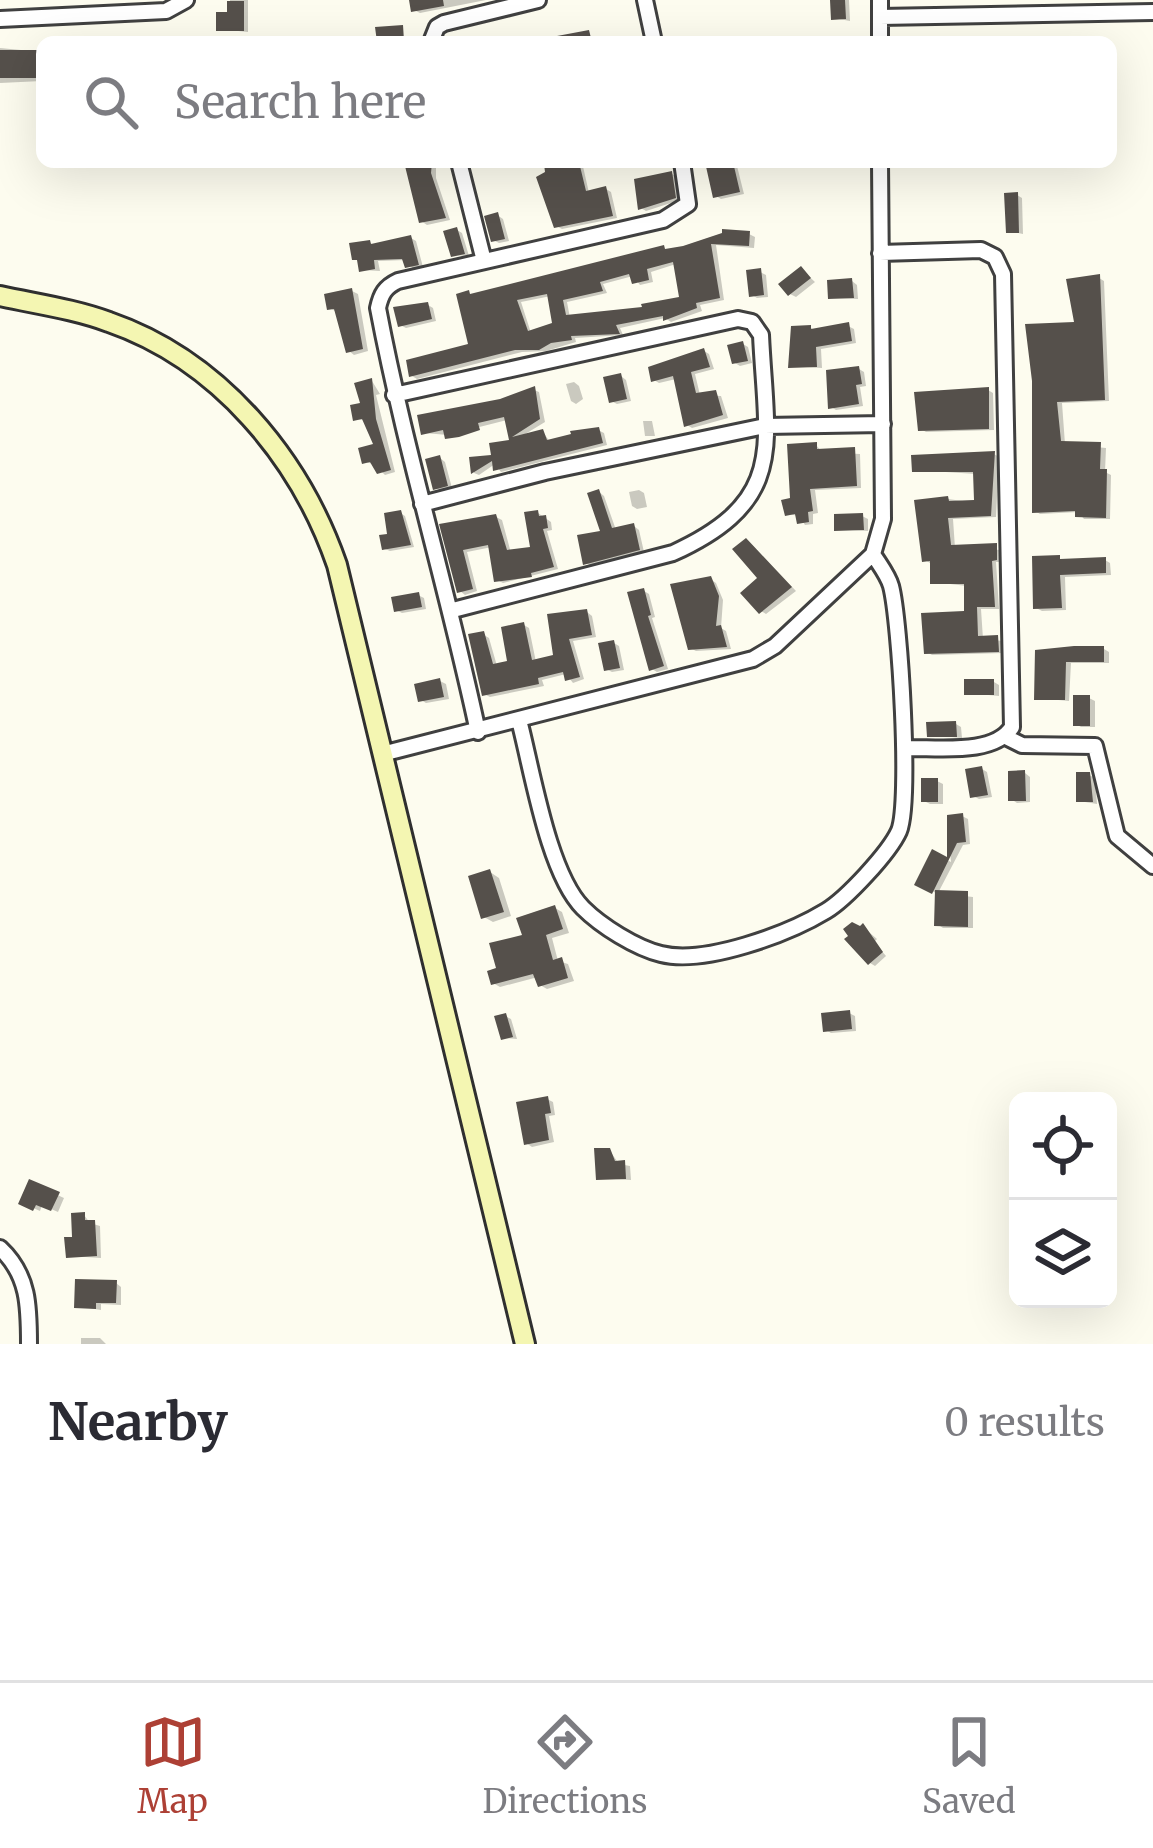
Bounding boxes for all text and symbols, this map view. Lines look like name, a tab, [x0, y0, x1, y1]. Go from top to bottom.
search box	[36, 36, 1117, 168]
icon: search	[78, 69, 144, 135]
text: Search here	[174, 74, 426, 130]
map controls	[1009, 1092, 1117, 1308]
button: locate	[1009, 1092, 1117, 1200]
button: layers	[1009, 1200, 1117, 1308]
text: Nearby	[48, 1390, 228, 1454]
text: 0 results	[944, 1398, 1105, 1447]
tab: Map	[137, 1709, 208, 1822]
tab: Directions	[482, 1709, 647, 1822]
tab: Saved	[922, 1709, 1016, 1822]

